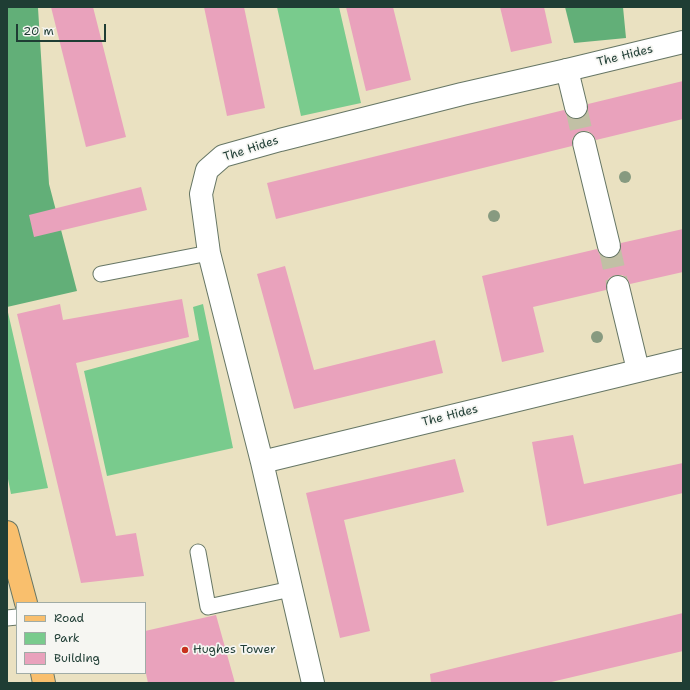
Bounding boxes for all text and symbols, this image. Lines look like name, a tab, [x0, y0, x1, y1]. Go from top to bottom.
scale bar	[18, 16, 108, 42]
text: 20 m	[23, 23, 54, 39]
street label: The Hides	[596, 42, 654, 70]
street label: The Hides	[222, 133, 280, 165]
street label: The Hides	[421, 402, 479, 430]
legend	[16, 602, 146, 674]
text: Road	[54, 610, 84, 626]
text: Park	[54, 630, 80, 646]
place label: Hughes Tower	[193, 643, 276, 657]
marker: Hughes Tower	[180, 645, 190, 655]
text: Building	[54, 650, 100, 666]

